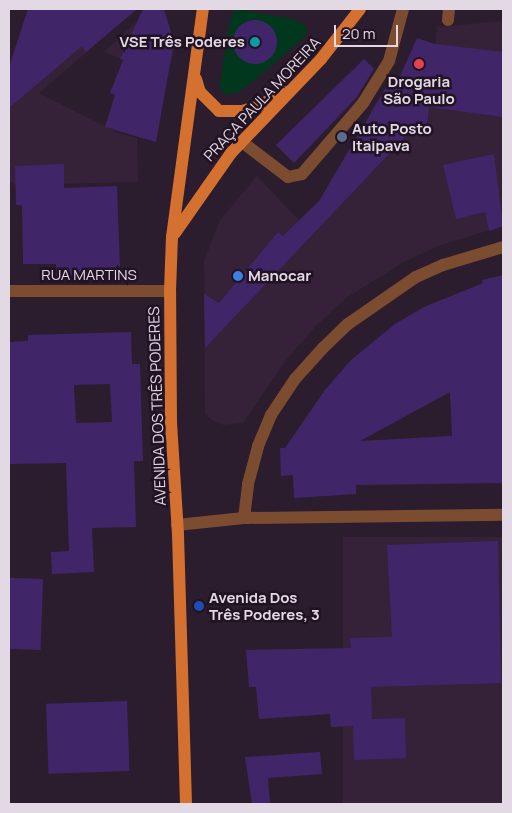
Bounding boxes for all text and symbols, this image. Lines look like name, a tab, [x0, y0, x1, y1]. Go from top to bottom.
scale bar	[337, 15, 401, 47]
text: 20 m	[342, 23, 375, 44]
place label: VSE Três Poderes	[120, 33, 245, 51]
street label: PRAÇA PAULA MOREIRA	[200, 33, 324, 165]
marker: VSE Três Poderes	[249, 36, 261, 48]
marker: Drogaria São Paulo	[413, 58, 425, 70]
place label: Drogaria São Paulo	[383, 72, 455, 107]
place label: Auto Posto Itaipava	[352, 119, 432, 154]
marker: Auto Posto Itaipava	[336, 131, 348, 143]
street label: RUA MARTINS	[41, 266, 137, 284]
place label: Manocar	[248, 267, 311, 285]
marker: Manocar	[232, 270, 244, 282]
street label: AVENIDA DOS TRÊS PODERES	[145, 306, 169, 506]
place label: Avenida Dos Três Poderes, 3	[209, 588, 320, 623]
marker: Avenida Dos Três Poderes, 3	[193, 600, 205, 612]

